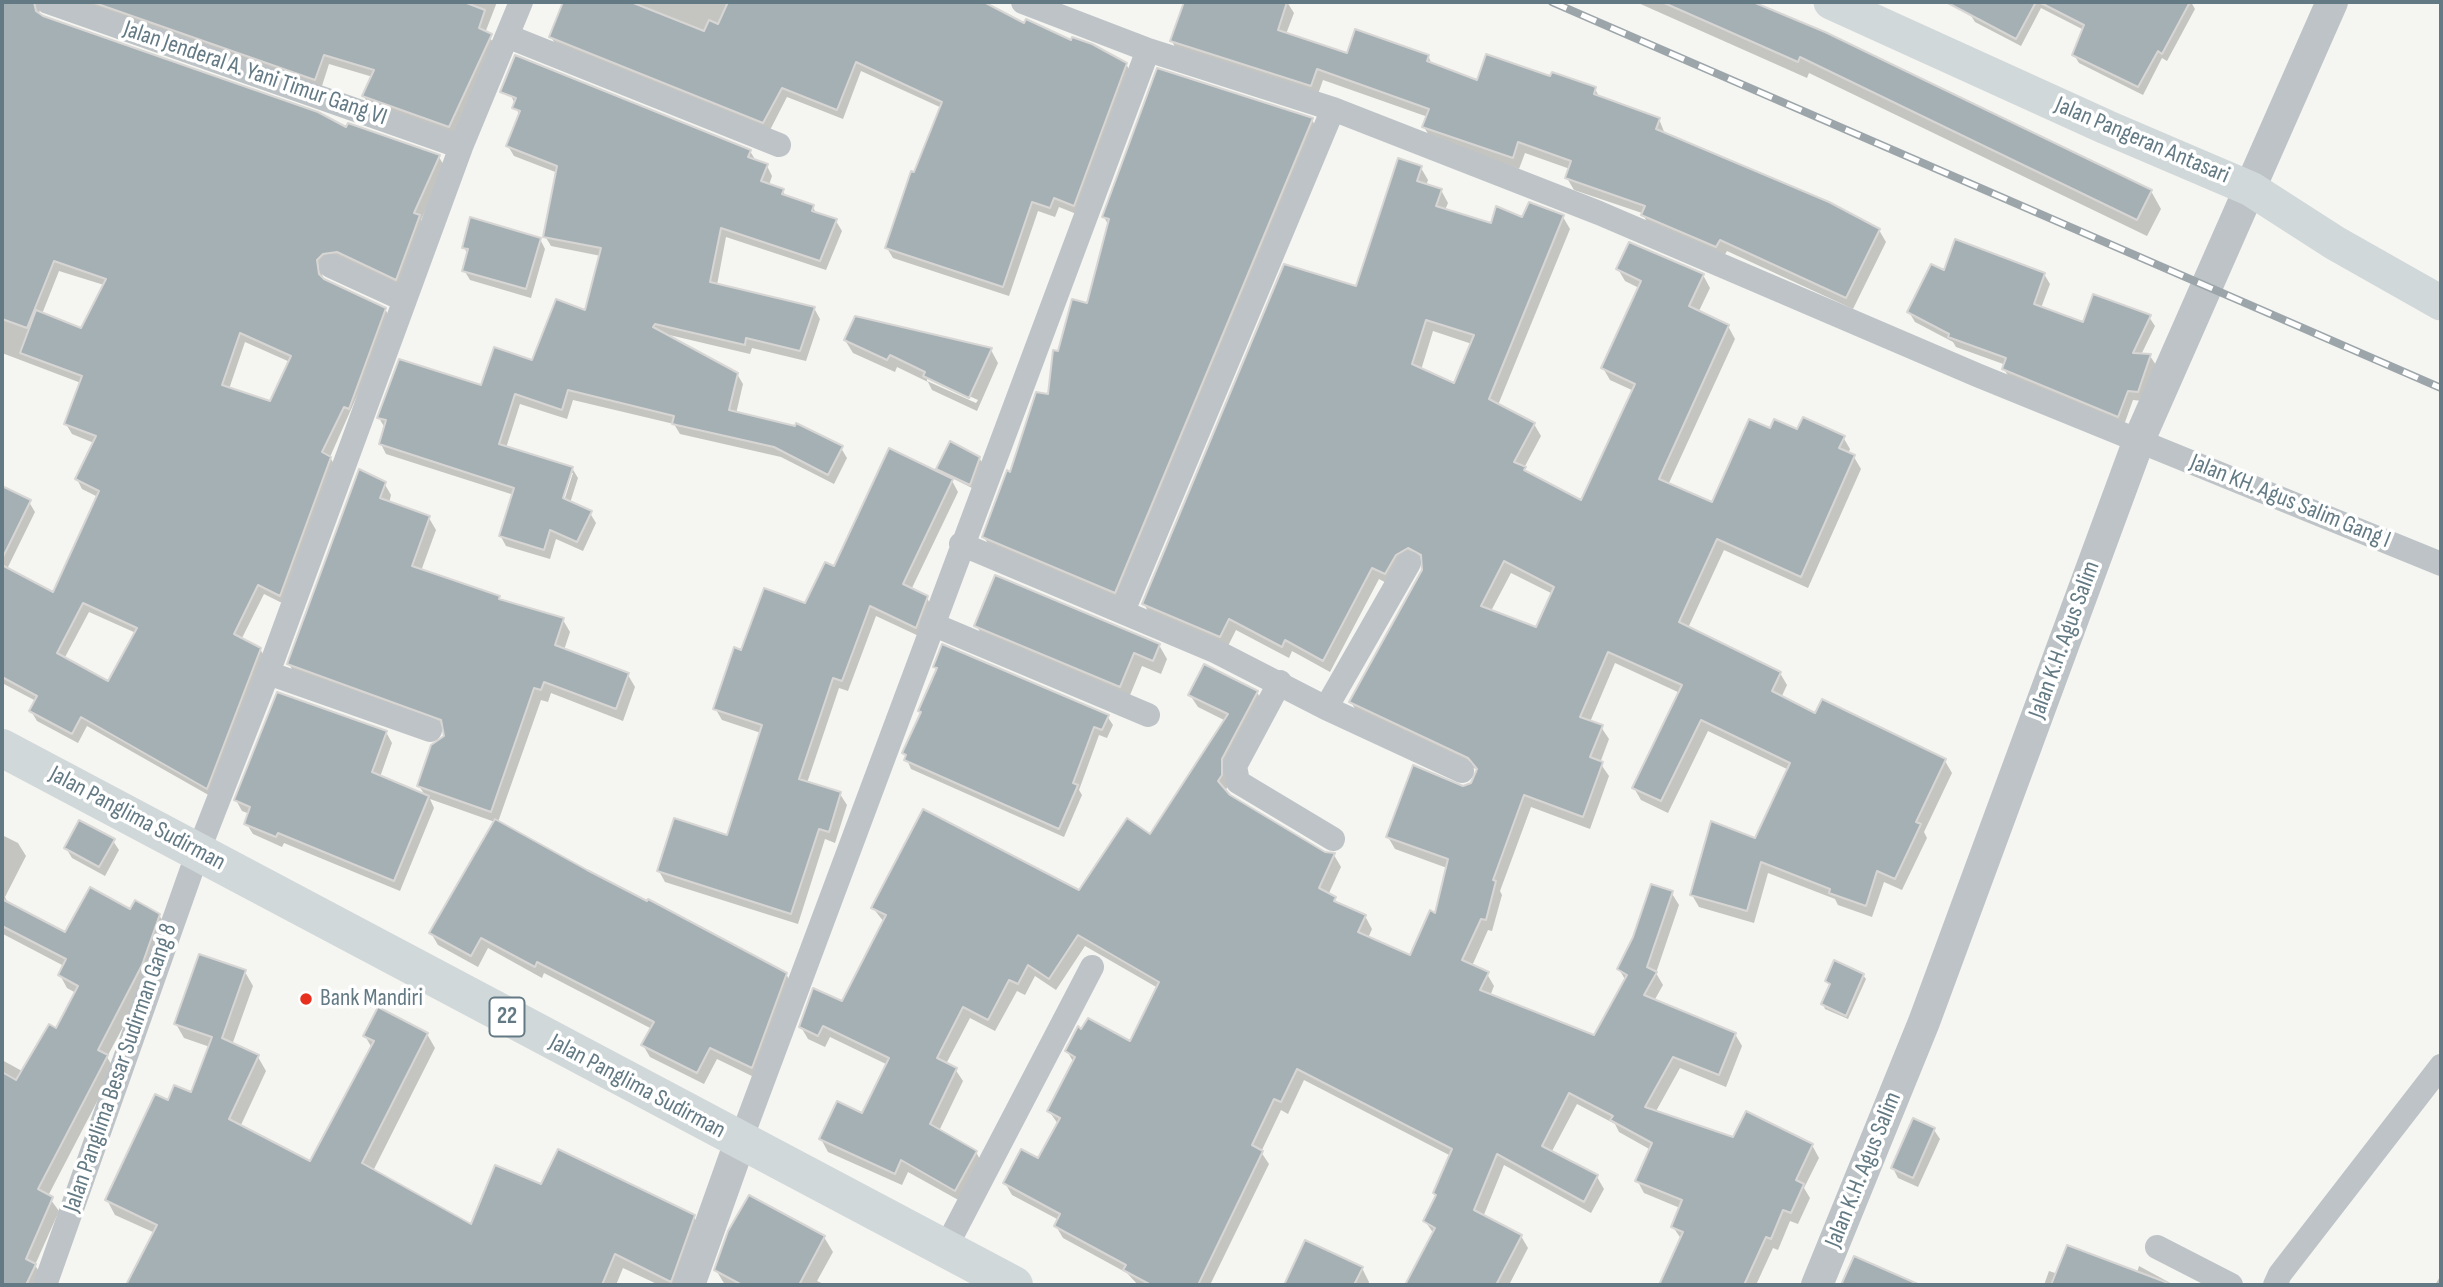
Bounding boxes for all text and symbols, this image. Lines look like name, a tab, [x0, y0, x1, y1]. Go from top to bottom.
street label: Jalan Jenderal A. Yani Timur Gang VI	[119, 15, 391, 133]
street label: Jalan Pangeran Antasari	[2050, 91, 2234, 191]
street label: Jalan KH. Agus Salim Gang I	[2186, 449, 2394, 555]
street label: Jalan K.H. Agus Salim	[2023, 557, 2107, 723]
street label: Jalan Panglima Sudirman	[44, 760, 230, 878]
street label: Jalan Panglima Besar Sudirman Gang 8	[58, 920, 184, 1216]
place label: Bank Mandiri	[320, 985, 423, 1013]
marker: Bank Mandiri	[298, 991, 314, 1007]
road number: 22	[490, 998, 524, 1036]
street label: Jalan Panglima Sudirman	[544, 1028, 730, 1146]
street label: Jalan K.H. Agus Salim	[1820, 1088, 1908, 1252]

